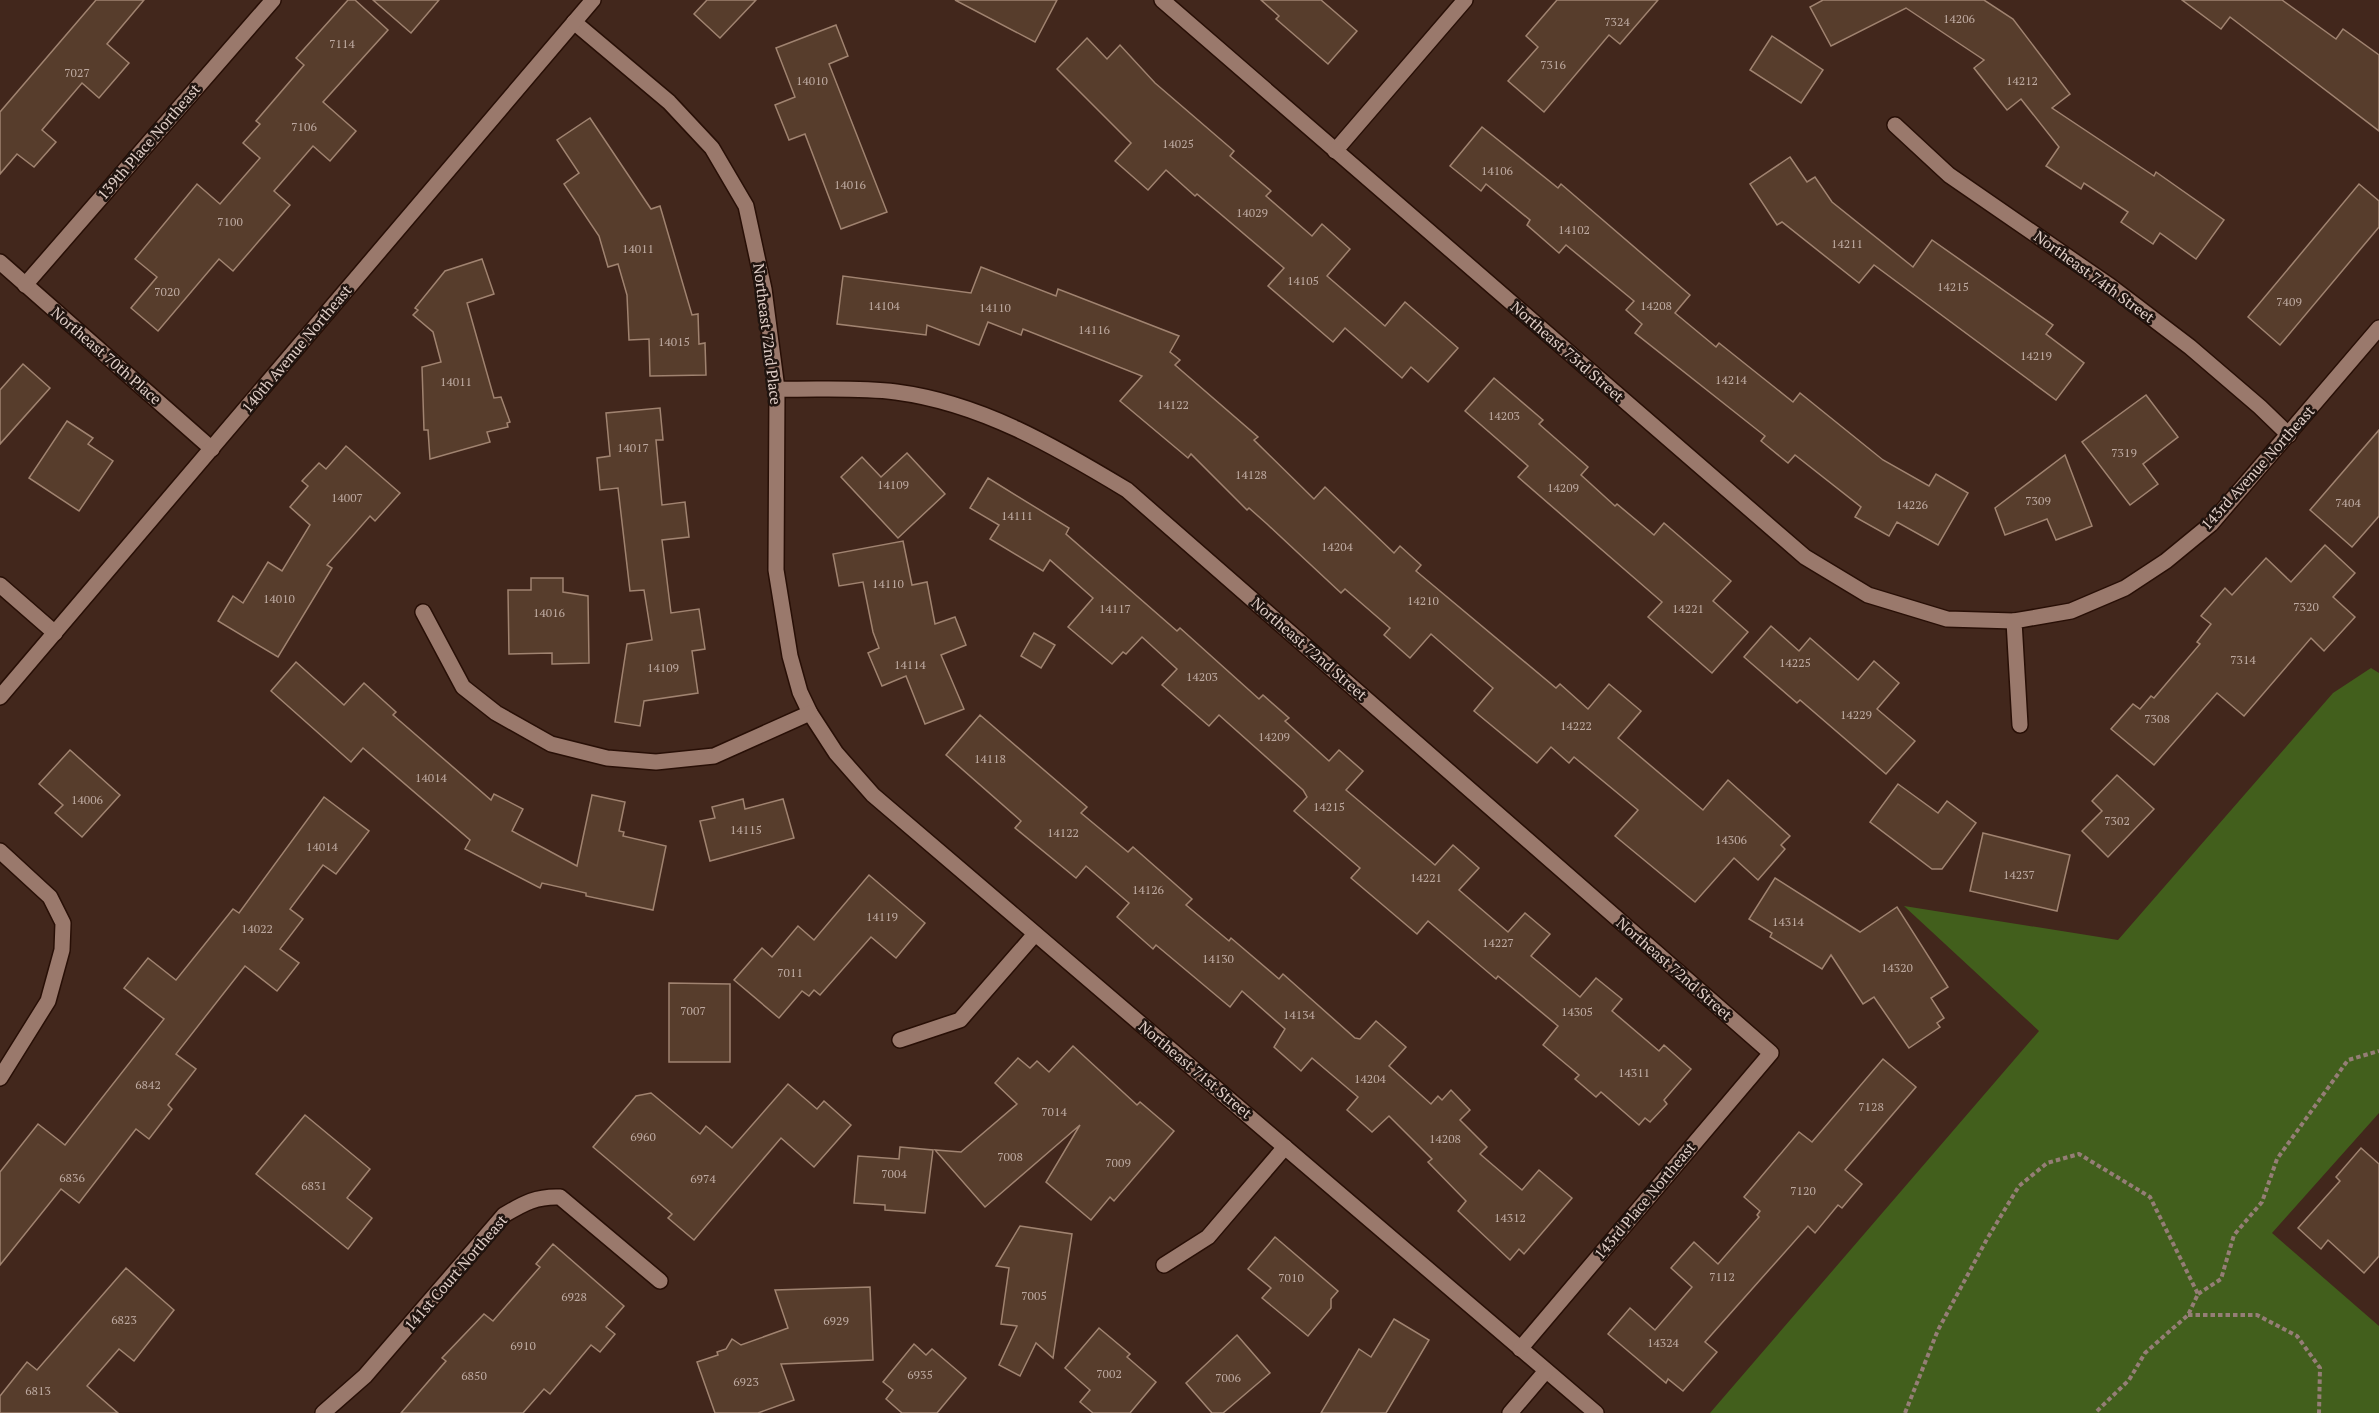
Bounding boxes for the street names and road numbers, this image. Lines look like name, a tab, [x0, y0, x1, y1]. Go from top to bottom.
street label: 139th Place Northeast	[92, 79, 204, 204]
street label: Northeast 74th Street	[2030, 226, 2159, 327]
street label: Northeast 72nd Place	[749, 262, 787, 406]
street label: 140th Avenue Northeast	[237, 280, 356, 416]
street label: Northeast 73rd Street	[1507, 296, 1629, 406]
street label: Northeast 70th Place	[47, 302, 166, 409]
street label: 143rd Avenue Northeast	[2196, 401, 2319, 534]
street label: Northeast 72nd Street	[1248, 592, 1372, 704]
street label: Northeast 72nd Street	[1613, 912, 1737, 1024]
street label: Northeast 71st Street	[1135, 1016, 1257, 1123]
street label: 143rd Place Northeast	[1589, 1137, 1699, 1263]
street label: 141st Court Northeast	[399, 1210, 511, 1335]

